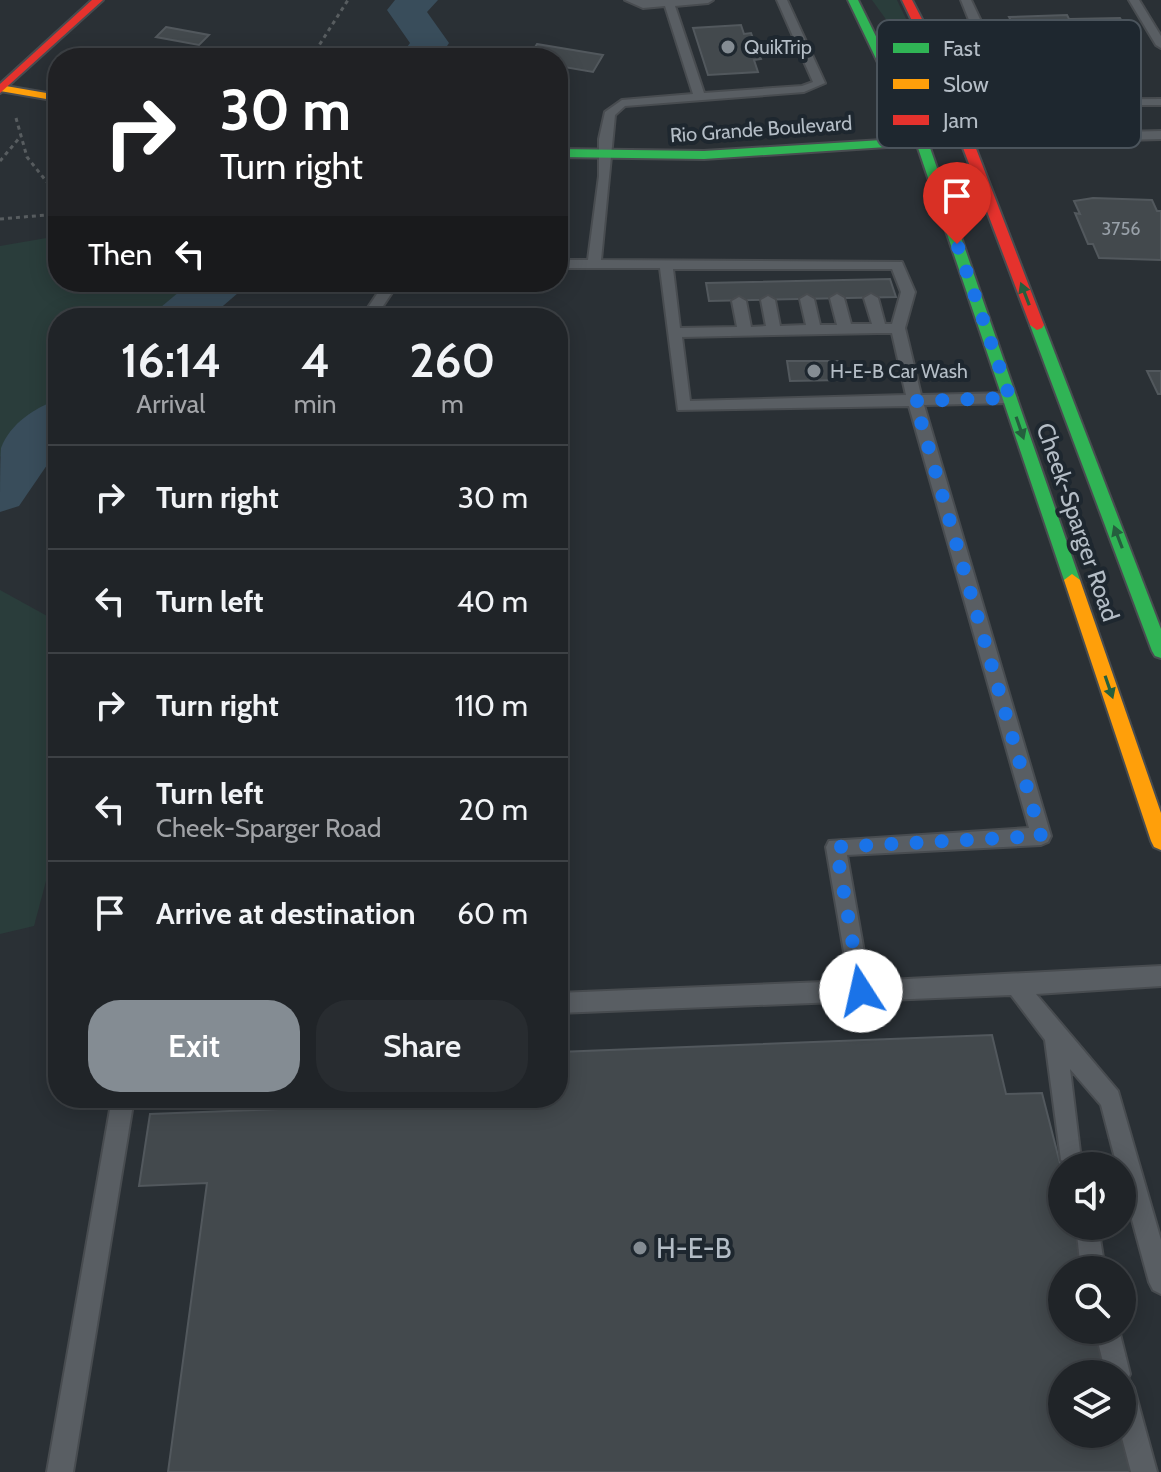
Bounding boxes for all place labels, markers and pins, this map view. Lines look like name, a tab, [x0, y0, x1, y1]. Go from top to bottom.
place label: QuikTrip	[744, 35, 812, 59]
marker: QuikTrip	[719, 38, 737, 56]
pin	[923, 162, 991, 244]
place label: H-E-B Car Wash	[830, 359, 968, 383]
marker: H-E-B Car Wash	[805, 362, 823, 380]
place label: H-E-B	[656, 1231, 731, 1265]
marker: H-E-B	[631, 1239, 649, 1257]

